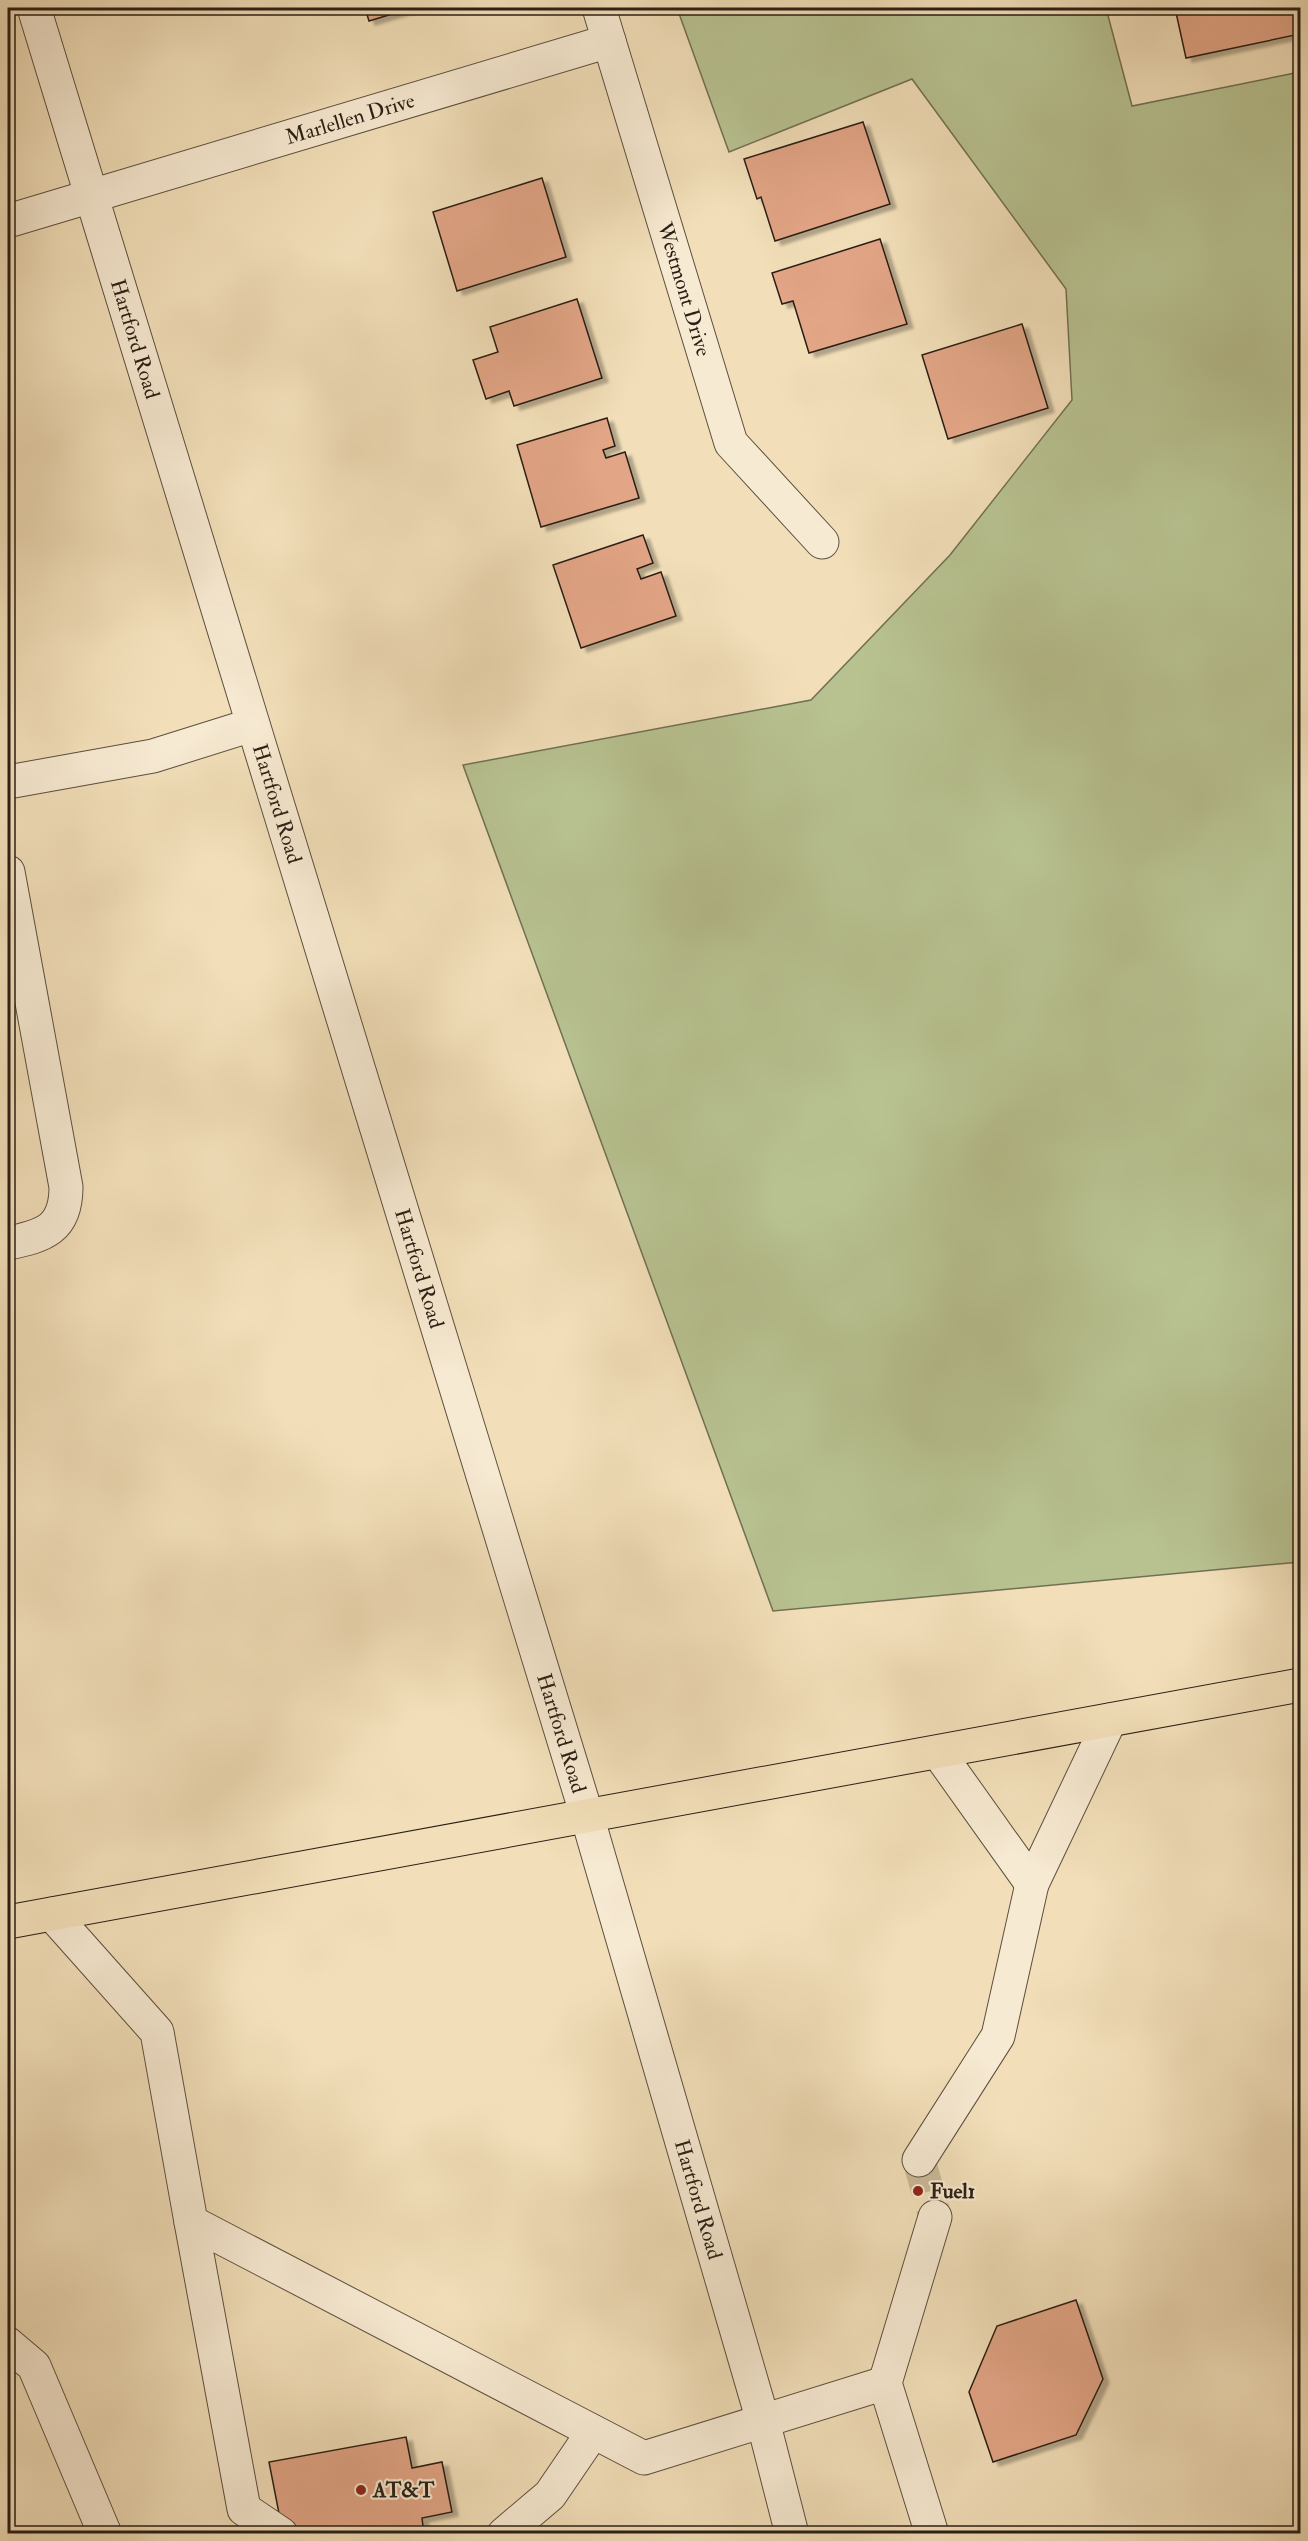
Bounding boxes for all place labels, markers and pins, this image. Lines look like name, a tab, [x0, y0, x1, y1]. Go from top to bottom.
place label: Fuel1	[930, 2178, 975, 2205]
marker: Fuel1	[911, 2184, 925, 2198]
place label: AT&T	[372, 2477, 435, 2504]
marker: AT&T	[354, 2483, 368, 2497]

